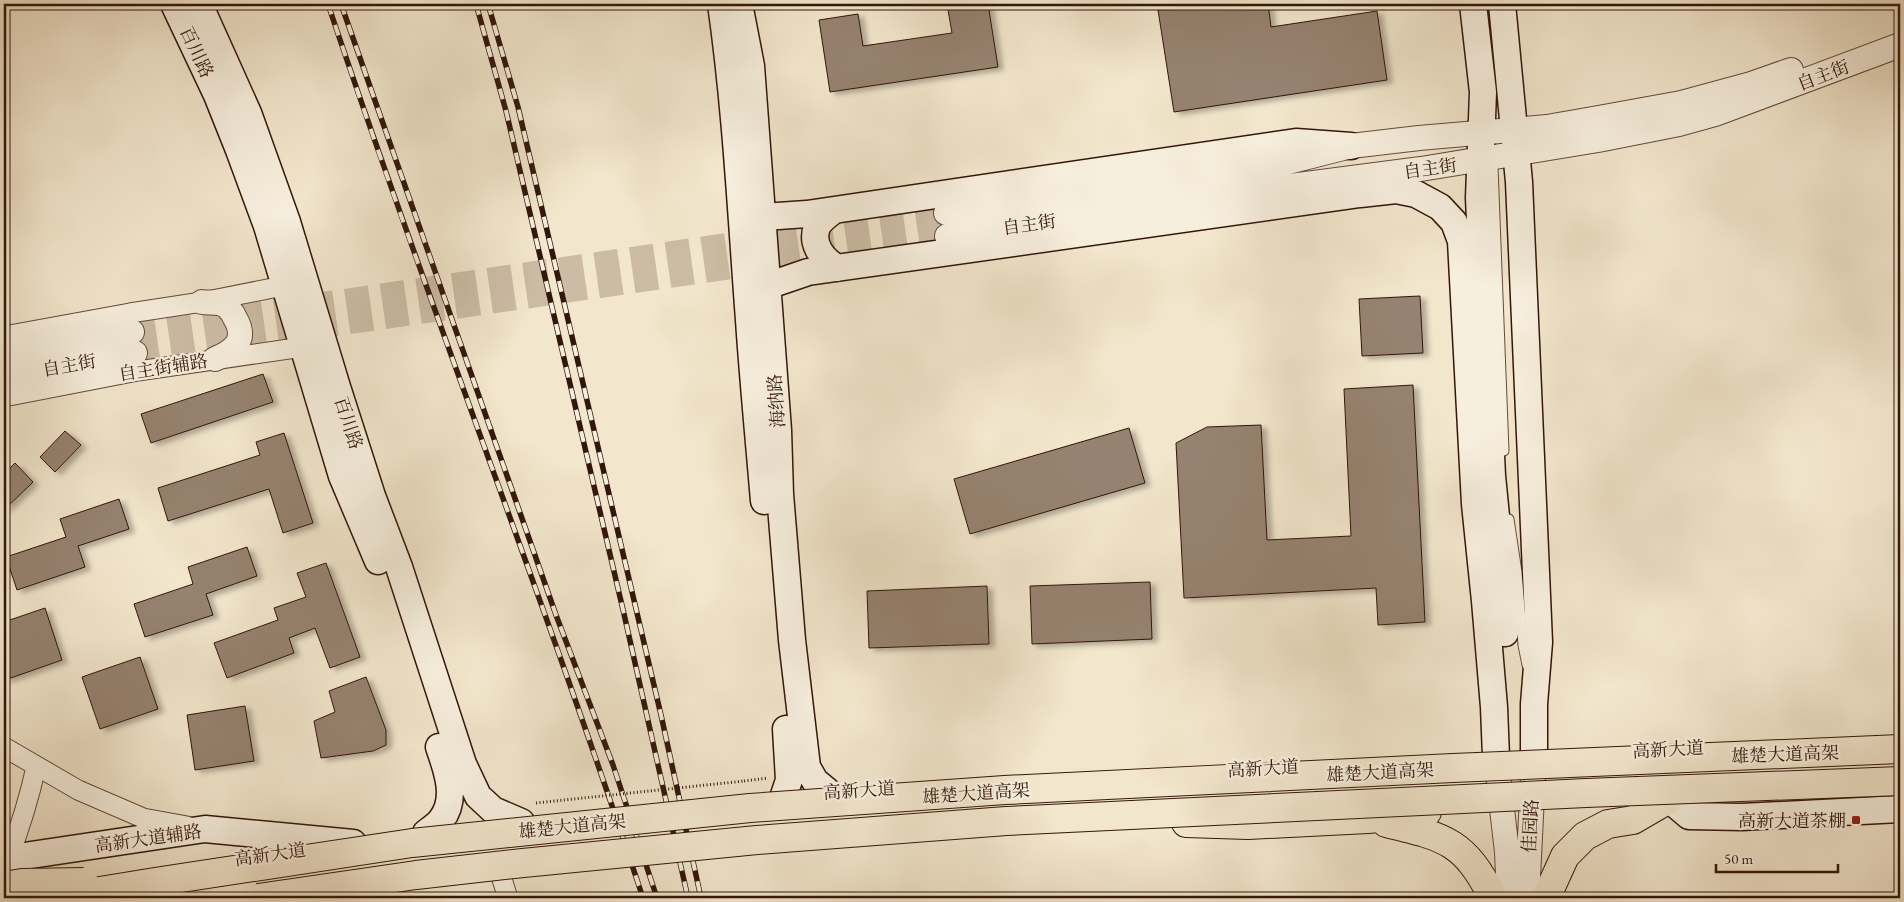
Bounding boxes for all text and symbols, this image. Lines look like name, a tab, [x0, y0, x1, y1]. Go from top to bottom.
street label: 百川路	[175, 23, 219, 81]
street label: 自主街	[1794, 55, 1852, 95]
street label: 自主街	[1402, 153, 1458, 183]
street label: 自主街	[1001, 209, 1057, 239]
street label: 自主街	[40, 349, 98, 381]
street label: 自主街辅路	[117, 349, 209, 385]
street label: 海纳路	[763, 373, 789, 429]
street label: 百川路	[330, 394, 368, 452]
street label: 高新大道	[1631, 736, 1705, 762]
street label: 雄楚大道高架	[1731, 741, 1839, 767]
street label: 高新大道	[1226, 755, 1300, 781]
street label: 雄楚大道高架	[1325, 758, 1435, 786]
street label: 高新大道	[822, 776, 896, 804]
street label: 雄楚大道高架	[921, 778, 1031, 808]
street label: 佳园路	[1517, 798, 1543, 854]
street label: 雄楚大道高架	[517, 809, 627, 843]
place label: 高新大道茶棚	[1738, 809, 1846, 832]
marker: 高新大道茶棚	[1850, 814, 1862, 826]
street label: 高新大道辅路	[93, 819, 203, 857]
street label: 高新大道	[233, 838, 307, 870]
scale bar	[1716, 842, 1839, 874]
text: 50 m	[1724, 849, 1753, 868]

